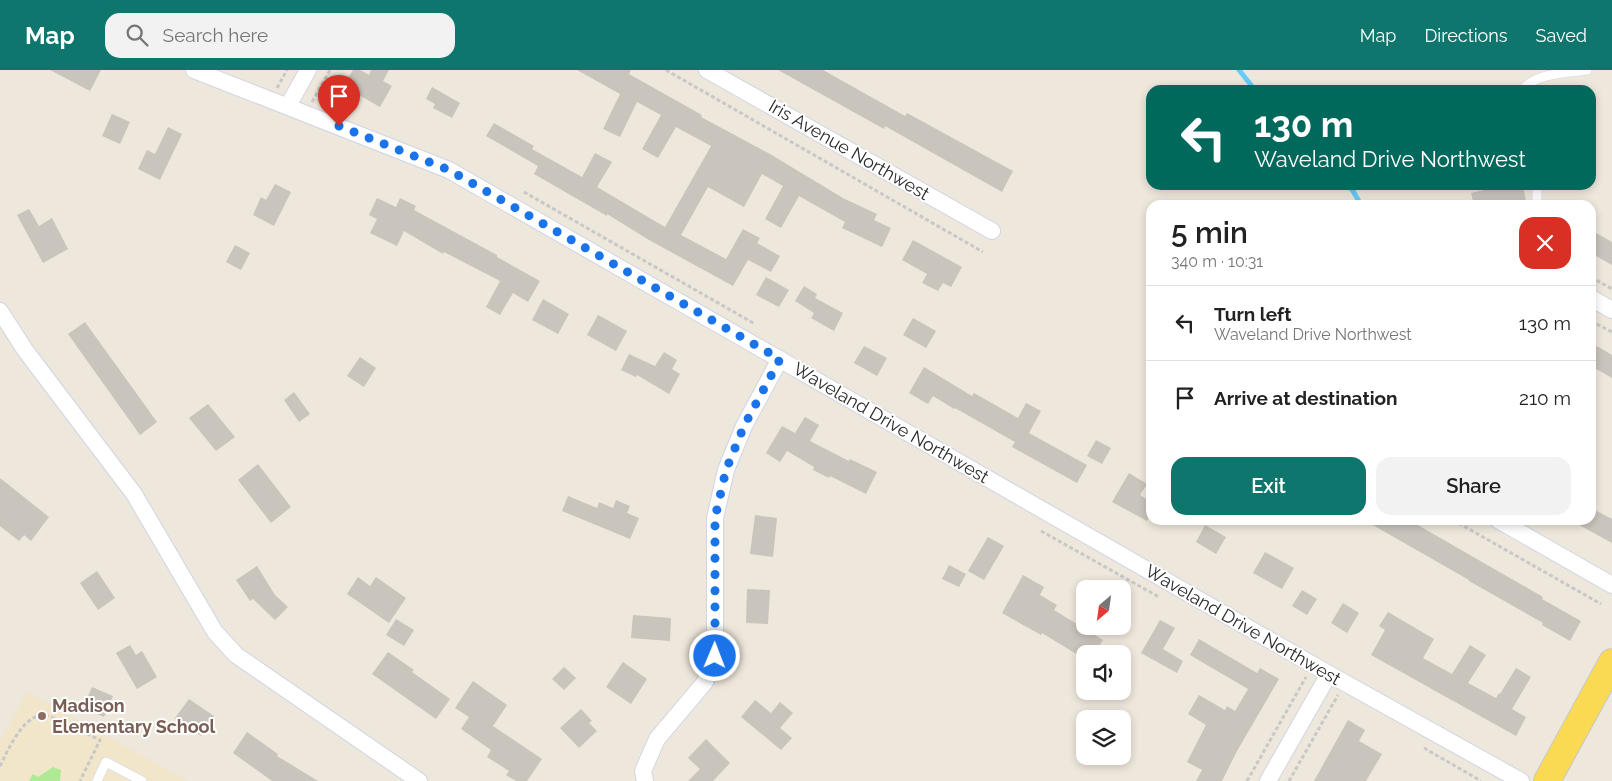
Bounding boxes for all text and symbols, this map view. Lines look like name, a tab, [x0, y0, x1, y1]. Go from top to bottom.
search box	[105, 13, 455, 58]
text: Map	[25, 21, 75, 50]
icon: search	[123, 21, 151, 49]
text: Search here	[163, 24, 268, 46]
text: Map	[1360, 25, 1396, 46]
text: Directions	[1424, 25, 1508, 46]
text: Saved	[1536, 25, 1587, 46]
pin	[318, 75, 360, 126]
icon: arrive	[325, 82, 353, 110]
street label: Iris Avenue Northwest	[765, 95, 933, 204]
text: 130 m	[1254, 104, 1353, 145]
icon: left	[1171, 105, 1236, 170]
text: Waveland Drive Northwest	[1254, 146, 1526, 172]
text: 5 min	[1171, 215, 1248, 250]
button: close	[1519, 217, 1571, 269]
text: 340 m · 10:31	[1171, 252, 1263, 271]
text: Turn left	[1214, 303, 1291, 325]
icon: left	[1171, 309, 1199, 337]
text: 130 m	[1519, 312, 1571, 334]
text: Waveland Drive Northwest	[1214, 325, 1412, 344]
street label: Waveland Drive Northwest	[790, 358, 993, 487]
icon: arrive	[1171, 384, 1199, 412]
text: Arrive at destination	[1214, 387, 1398, 409]
text: 210 m	[1519, 387, 1571, 409]
button: Exit	[1171, 457, 1366, 515]
button: Share	[1376, 457, 1571, 515]
street label: Waveland Drive Northwest	[1142, 560, 1345, 689]
north arrow	[1076, 580, 1131, 635]
map controls	[1076, 580, 1131, 765]
position arrow	[688, 629, 740, 681]
button: sound	[1076, 645, 1131, 700]
place label: Madison Elementary School	[52, 695, 216, 737]
marker: Madison Elementary School	[36, 710, 48, 722]
button: layers	[1076, 710, 1131, 765]

